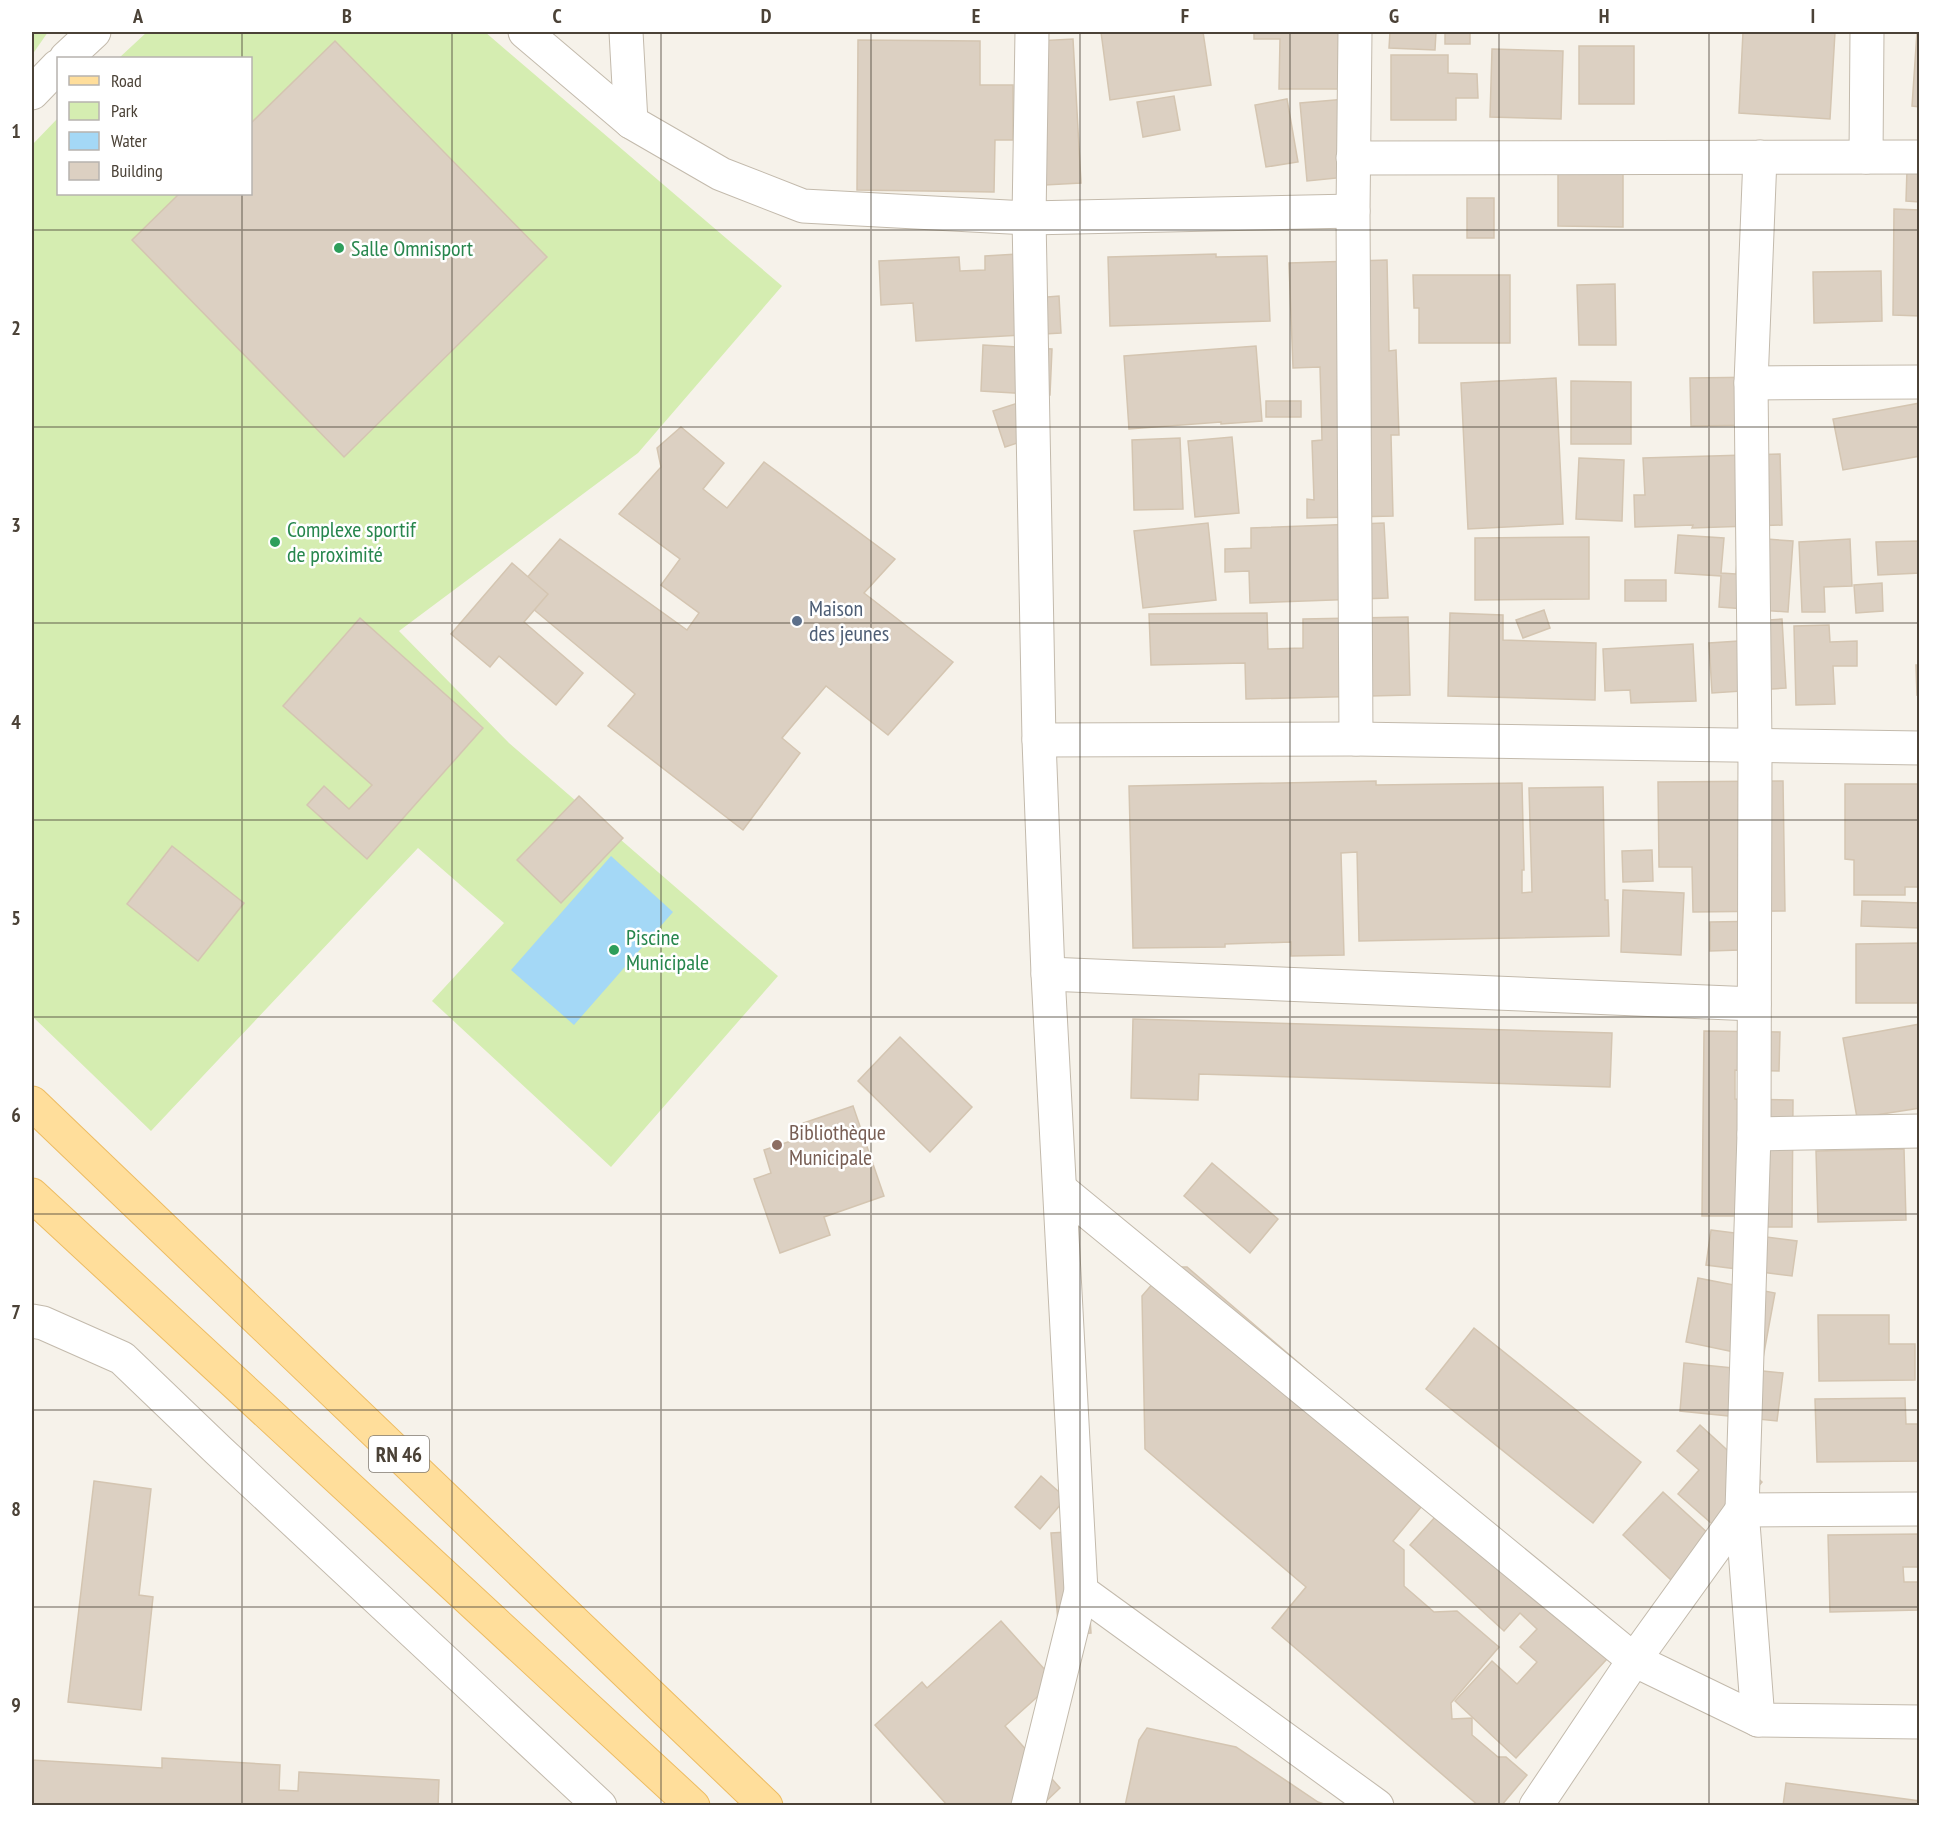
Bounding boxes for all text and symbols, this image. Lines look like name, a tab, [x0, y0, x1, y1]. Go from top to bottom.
text: A	[132, 3, 144, 29]
text: B	[342, 3, 352, 29]
text: C	[552, 3, 562, 29]
text: D	[761, 3, 772, 29]
text: E	[972, 3, 980, 29]
text: F	[1181, 3, 1189, 29]
text: G	[1389, 3, 1399, 29]
text: H	[1599, 3, 1609, 29]
text: I	[1811, 3, 1815, 29]
legend	[57, 57, 252, 195]
text: Road	[111, 69, 142, 92]
text: Park	[111, 99, 138, 122]
text: 1	[11, 118, 21, 144]
text: Water	[111, 129, 147, 152]
text: Building	[111, 159, 163, 182]
place label: Salle Omnisport	[351, 234, 473, 262]
marker: Salle Omnisport	[332, 241, 346, 255]
text: 2	[11, 315, 21, 341]
text: 3	[11, 512, 21, 538]
place label: Complexe sportif de proximité	[287, 515, 417, 568]
marker: Complexe sportif de proximité	[268, 535, 282, 549]
place label: Maison des jeunes	[809, 594, 889, 647]
marker: Maison des jeunes	[790, 614, 804, 628]
text: 4	[11, 709, 21, 735]
text: 5	[11, 905, 21, 931]
place label: Piscine Municipale	[626, 923, 709, 976]
marker: Piscine Municipale	[607, 943, 621, 957]
text: 6	[11, 1102, 21, 1128]
place label: Bibliothèque Municipale	[789, 1118, 886, 1171]
marker: Bibliothèque Municipale	[770, 1138, 784, 1152]
text: 7	[11, 1299, 21, 1325]
road number: RN 46	[369, 1436, 429, 1472]
text: 8	[11, 1496, 21, 1522]
text: 9	[11, 1692, 21, 1718]

